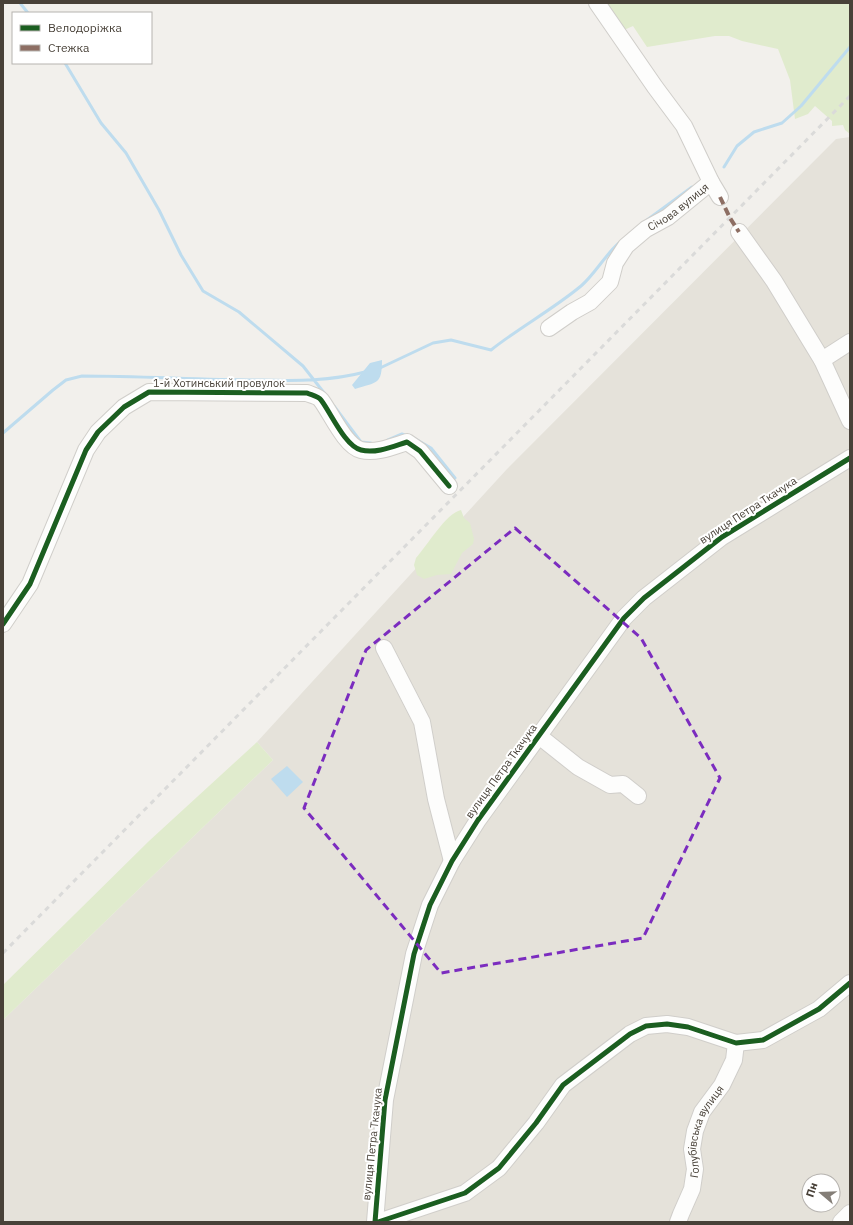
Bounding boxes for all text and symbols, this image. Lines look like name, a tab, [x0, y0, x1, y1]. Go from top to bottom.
legend	[12, 12, 152, 64]
text: Велодоріжка	[48, 20, 122, 35]
text: Стежка	[48, 40, 90, 55]
street label: Січова вулиця	[645, 180, 711, 234]
street label: 1-й Хотинський провулок	[153, 376, 285, 390]
street label: вулиця Петра Ткачука	[697, 473, 799, 547]
street label: вулиця Петра Ткачука	[462, 721, 540, 821]
street label: Голубівська вулиця	[685, 1082, 727, 1179]
street label: вулиця Петра Ткачука	[359, 1087, 385, 1201]
north arrow	[801, 1173, 841, 1213]
text: Пн	[803, 1181, 821, 1199]

